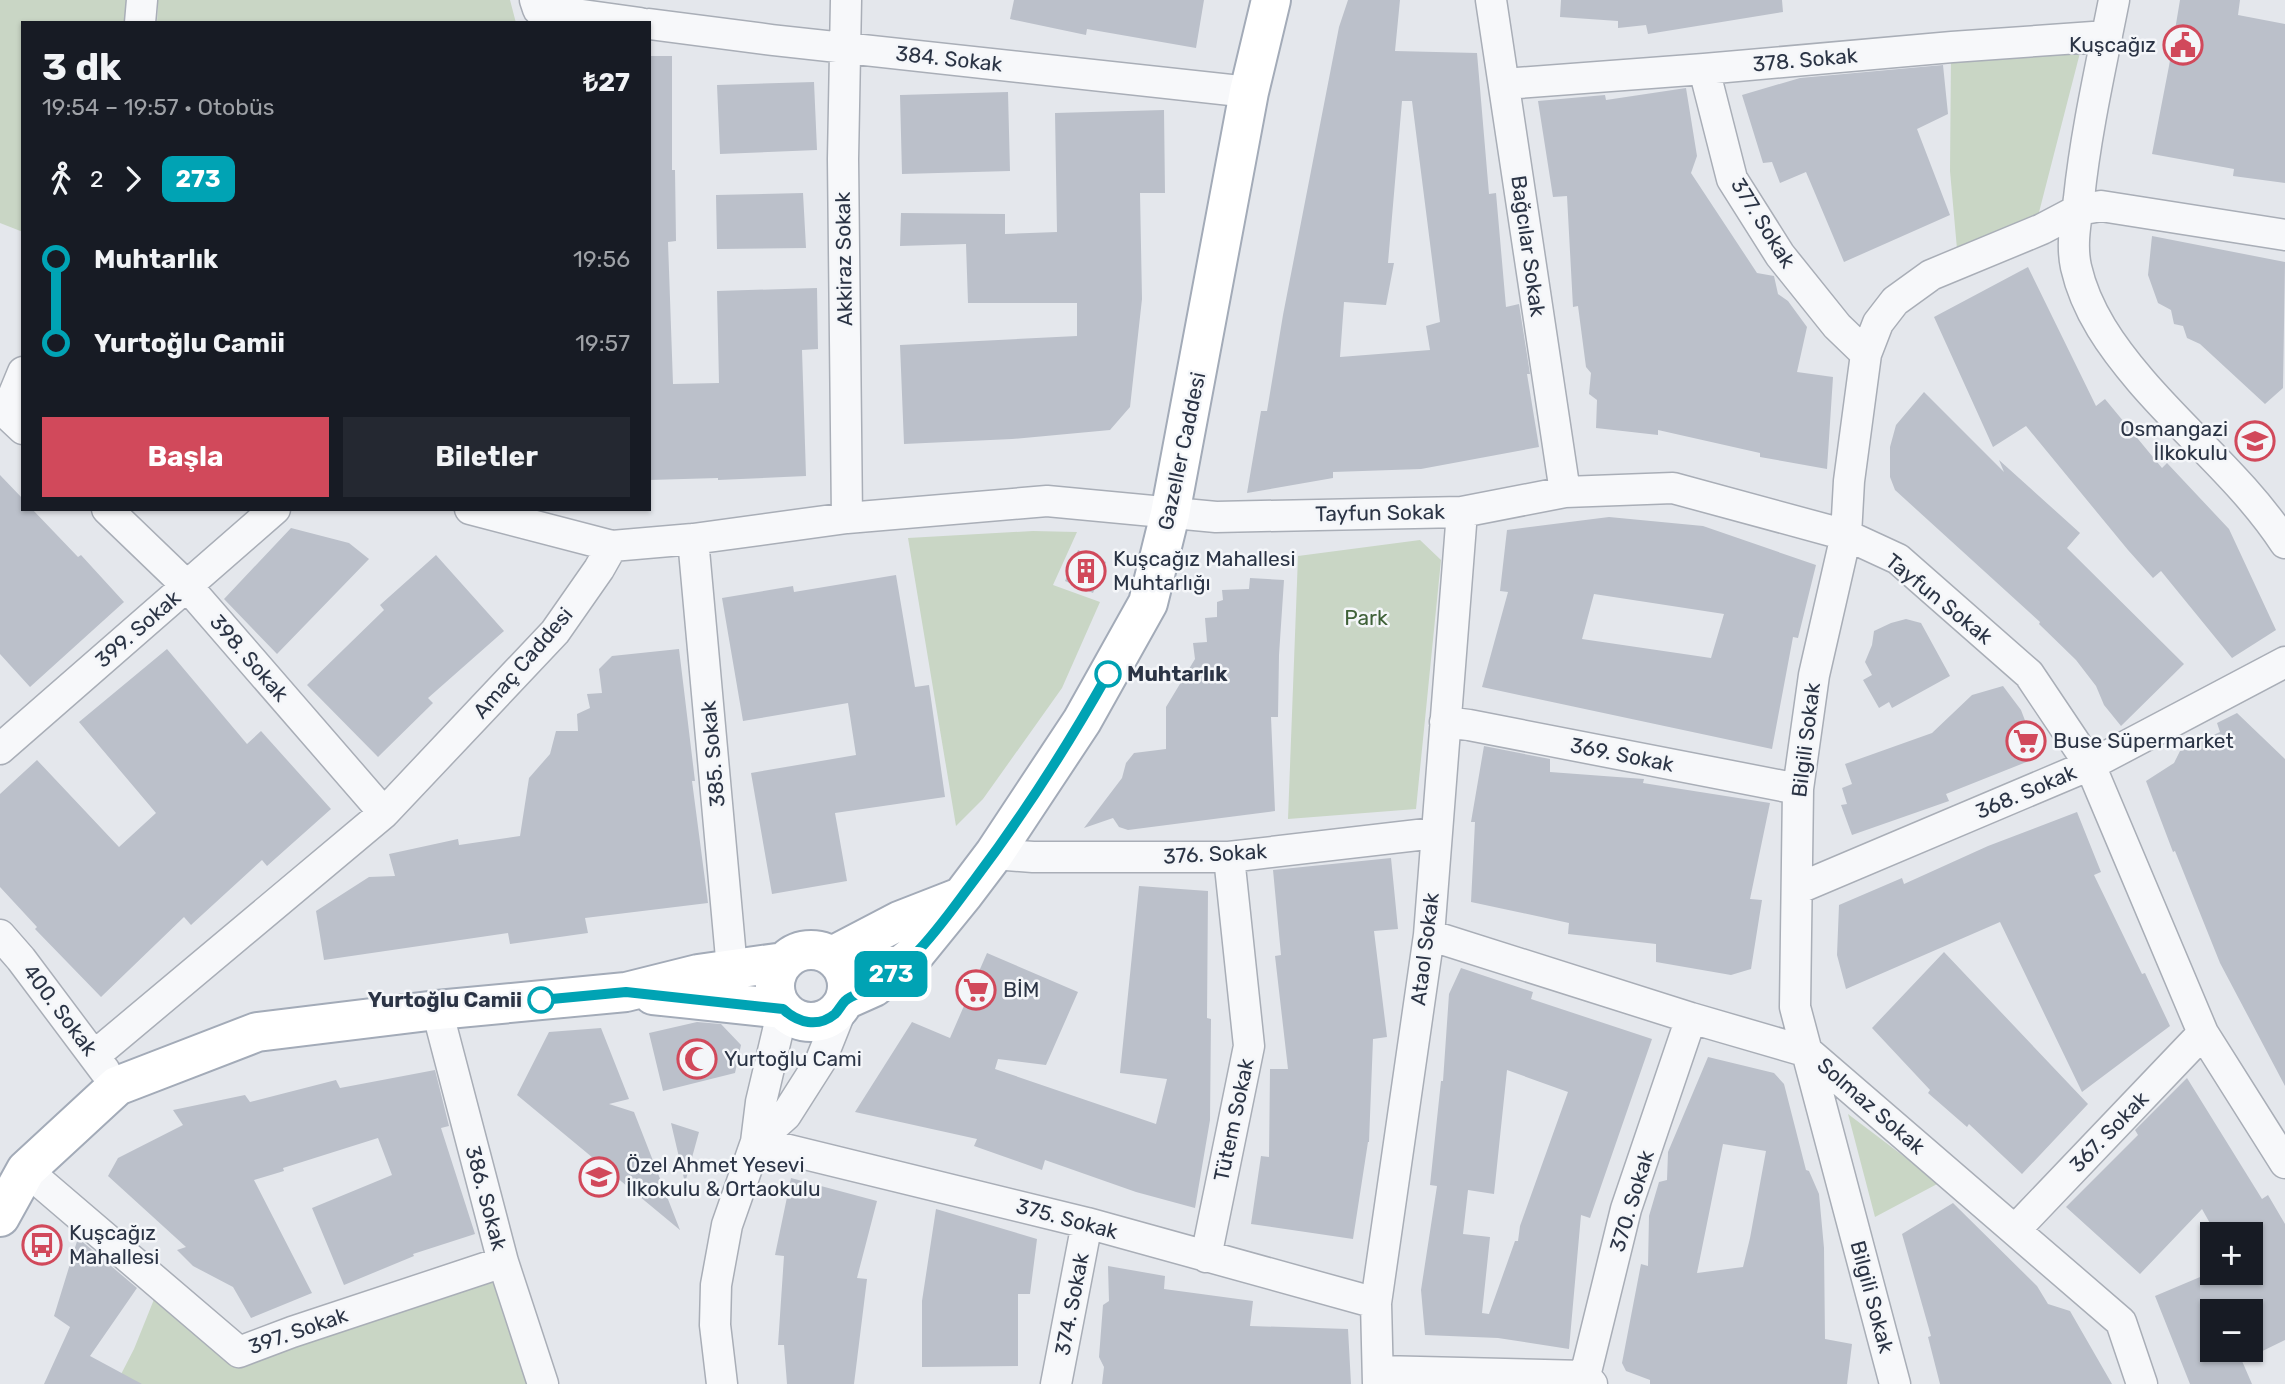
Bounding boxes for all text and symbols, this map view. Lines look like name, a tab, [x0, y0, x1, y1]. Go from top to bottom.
public building icon: Kuşcağız	[2162, 24, 2204, 66]
place label: Kuşcağız	[2069, 32, 2156, 57]
street label: 384. Sokak	[894, 40, 1004, 77]
street label: 378. Sokak	[1751, 42, 1859, 77]
text: 3 dk	[42, 44, 121, 90]
text: ₺27	[583, 67, 630, 98]
text: 19:54 – 19:57 · Otobüs	[42, 93, 275, 121]
icon: walk	[42, 160, 80, 198]
icon: forward	[114, 160, 152, 198]
text: 2	[90, 165, 104, 193]
text: 273	[176, 165, 221, 193]
street label: 377. Sokak	[1726, 173, 1801, 272]
street label: Bağcılar Sokak	[1506, 174, 1551, 318]
street label: Akkiraz Sokak	[830, 192, 857, 326]
text: Muhtarlık	[94, 244, 218, 275]
text: 19:56	[573, 245, 630, 273]
text: Yurtoğlu Camii	[94, 328, 285, 359]
text: 19:57	[575, 329, 630, 357]
street label: Gazeller Caddesi	[1153, 370, 1210, 532]
place label: Osmangazi İlkokulu	[2120, 416, 2228, 465]
button: Başla	[42, 417, 329, 497]
button: Biletler	[343, 417, 630, 497]
school or university icon: Osmangazi İlkokulu	[2234, 420, 2276, 462]
street label: Tayfun Sokak	[1315, 499, 1445, 526]
place label: Kuşcağız Mahallesi Muhtarlığı	[1113, 546, 1296, 595]
street label: Tayfun Sokak	[1881, 548, 1998, 649]
building icon: Kuşcağız Mahallesi Muhtarlığı	[1065, 550, 1107, 592]
street label: 399. Sokak	[90, 585, 186, 672]
street label: Amaç Caddesi	[468, 602, 578, 723]
park label: Park	[1344, 605, 1388, 630]
street label: 398. Sokak	[205, 609, 294, 706]
marker: Muhtarlık	[1095, 661, 1121, 687]
place label: Muhtarlık	[1127, 661, 1228, 686]
street label: Bilgili Sokak	[1786, 681, 1825, 799]
street label: 385. Sokak	[695, 700, 730, 808]
supermarket icon: Buse Süpermarket	[2005, 720, 2047, 762]
place label: Buse Süpermarket	[2053, 728, 2234, 753]
street label: 369. Sokak	[1568, 732, 1676, 777]
street label: 368. Sokak	[1972, 759, 2080, 824]
street label: 376. Sokak	[1162, 838, 1268, 869]
street label: Ataol Sokak	[1405, 891, 1444, 1007]
line badge: 273	[851, 951, 931, 997]
street label: 400. Sokak	[18, 959, 103, 1060]
text: 273	[868, 960, 914, 988]
supermarket icon: BİM	[955, 969, 997, 1011]
place label: BİM	[1003, 977, 1039, 1002]
place label: Yurtoğlu Camii	[368, 987, 522, 1012]
marker: Yurtoğlu Camii	[528, 987, 554, 1013]
mosque icon: Yurtoğlu Cami	[676, 1038, 718, 1080]
place label: Yurtoğlu Cami	[724, 1046, 862, 1071]
street label: Solmaz Sokak	[1812, 1052, 1930, 1159]
street label: Tütem Sokak	[1208, 1056, 1259, 1184]
street label: 367. Sokak	[2064, 1086, 2153, 1177]
street label: 386. Sokak	[461, 1143, 512, 1253]
street label: 370. Sokak	[1604, 1147, 1659, 1255]
place label: Özel Ahmet Yesevi İlkokulu & Ortaokulu	[626, 1152, 821, 1201]
school or university icon: Özel Ahmet Yesevi İlkokulu & Ortaokulu	[578, 1156, 620, 1198]
street label: 375. Sokak	[1014, 1193, 1121, 1244]
place label: Kuşcağız Mahallesi	[69, 1220, 159, 1269]
map controls	[2200, 1222, 2263, 1362]
button: +	[2200, 1222, 2263, 1285]
bus stop icon: Kuşcağız Mahallesi	[21, 1224, 63, 1266]
street label: Bilgili Sokak	[1845, 1238, 1900, 1356]
street label: 374. Sokak	[1049, 1250, 1094, 1357]
button: −	[2200, 1299, 2263, 1362]
street label: 397. Sokak	[245, 1302, 351, 1359]

